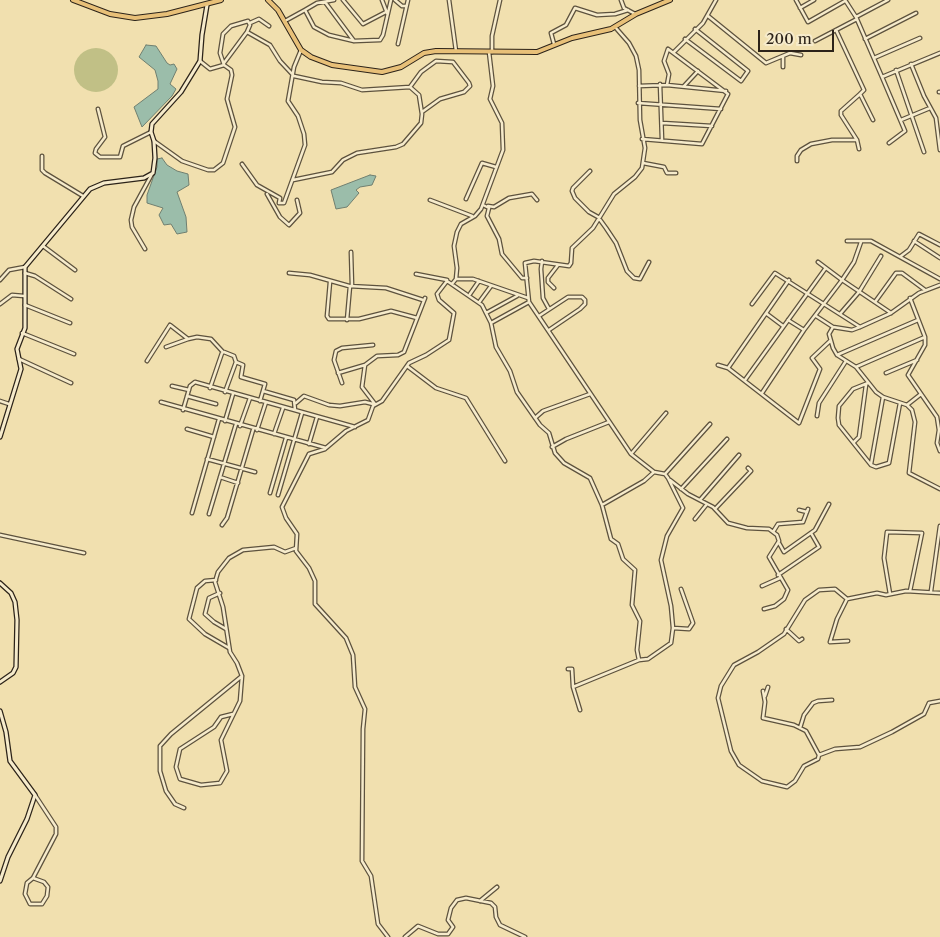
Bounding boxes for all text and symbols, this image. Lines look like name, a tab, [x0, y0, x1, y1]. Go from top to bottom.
scale bar	[760, 20, 836, 52]
text: 200 m	[766, 29, 812, 48]

